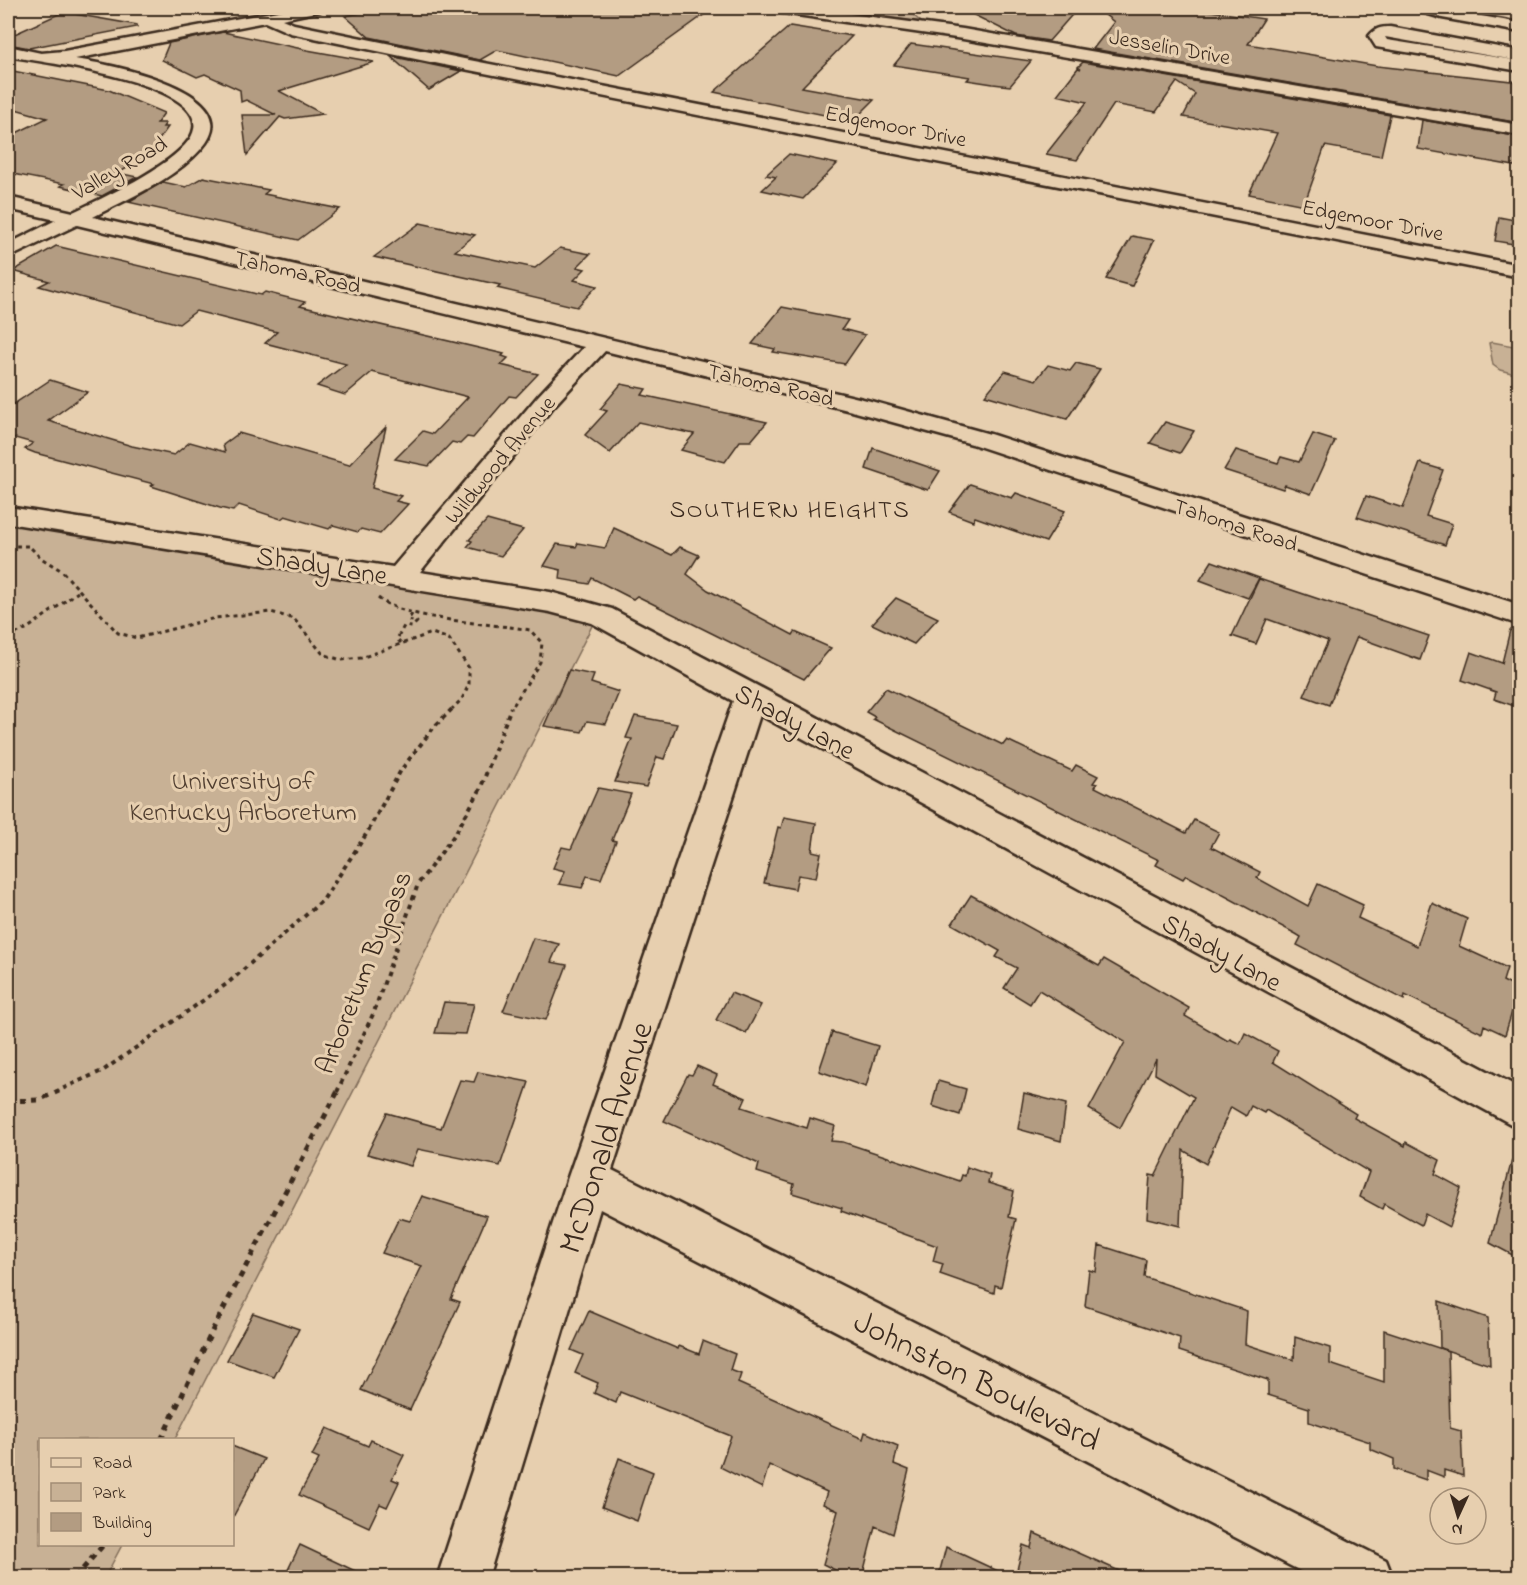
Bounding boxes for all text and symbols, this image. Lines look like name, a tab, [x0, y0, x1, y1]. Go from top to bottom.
street label: Jesselin Drive	[1106, 23, 1233, 75]
street label: Edgemoor Drive	[822, 99, 969, 158]
street label: Valley Road	[66, 129, 174, 211]
street label: Edgemoor Drive	[1299, 193, 1446, 252]
street label: Tahoma Road	[231, 244, 364, 304]
street label: Tahoma Road	[704, 357, 837, 417]
street label: Wildwood Avenue	[438, 390, 565, 532]
street label: Tahoma Road	[1169, 492, 1301, 562]
district label: SOUTHERN HEIGHTS	[670, 494, 910, 529]
street label: Shady Lane	[254, 538, 391, 597]
street label: Shady Lane	[727, 675, 862, 772]
park label: University of Kentucky Arboretum	[129, 763, 357, 833]
street label: Arboretum Bypass	[307, 866, 424, 1080]
street label: Shady Lane	[1154, 905, 1289, 1004]
street label: McDonald Avenue	[548, 1016, 668, 1260]
street label: Johnston Boulevard	[844, 1300, 1108, 1466]
legend	[39, 1438, 234, 1546]
text: Road	[93, 1451, 132, 1477]
text: Park	[93, 1481, 126, 1507]
north arrow	[1428, 1486, 1488, 1546]
text: Building	[92, 1511, 152, 1538]
text: N	[1451, 1517, 1463, 1541]

